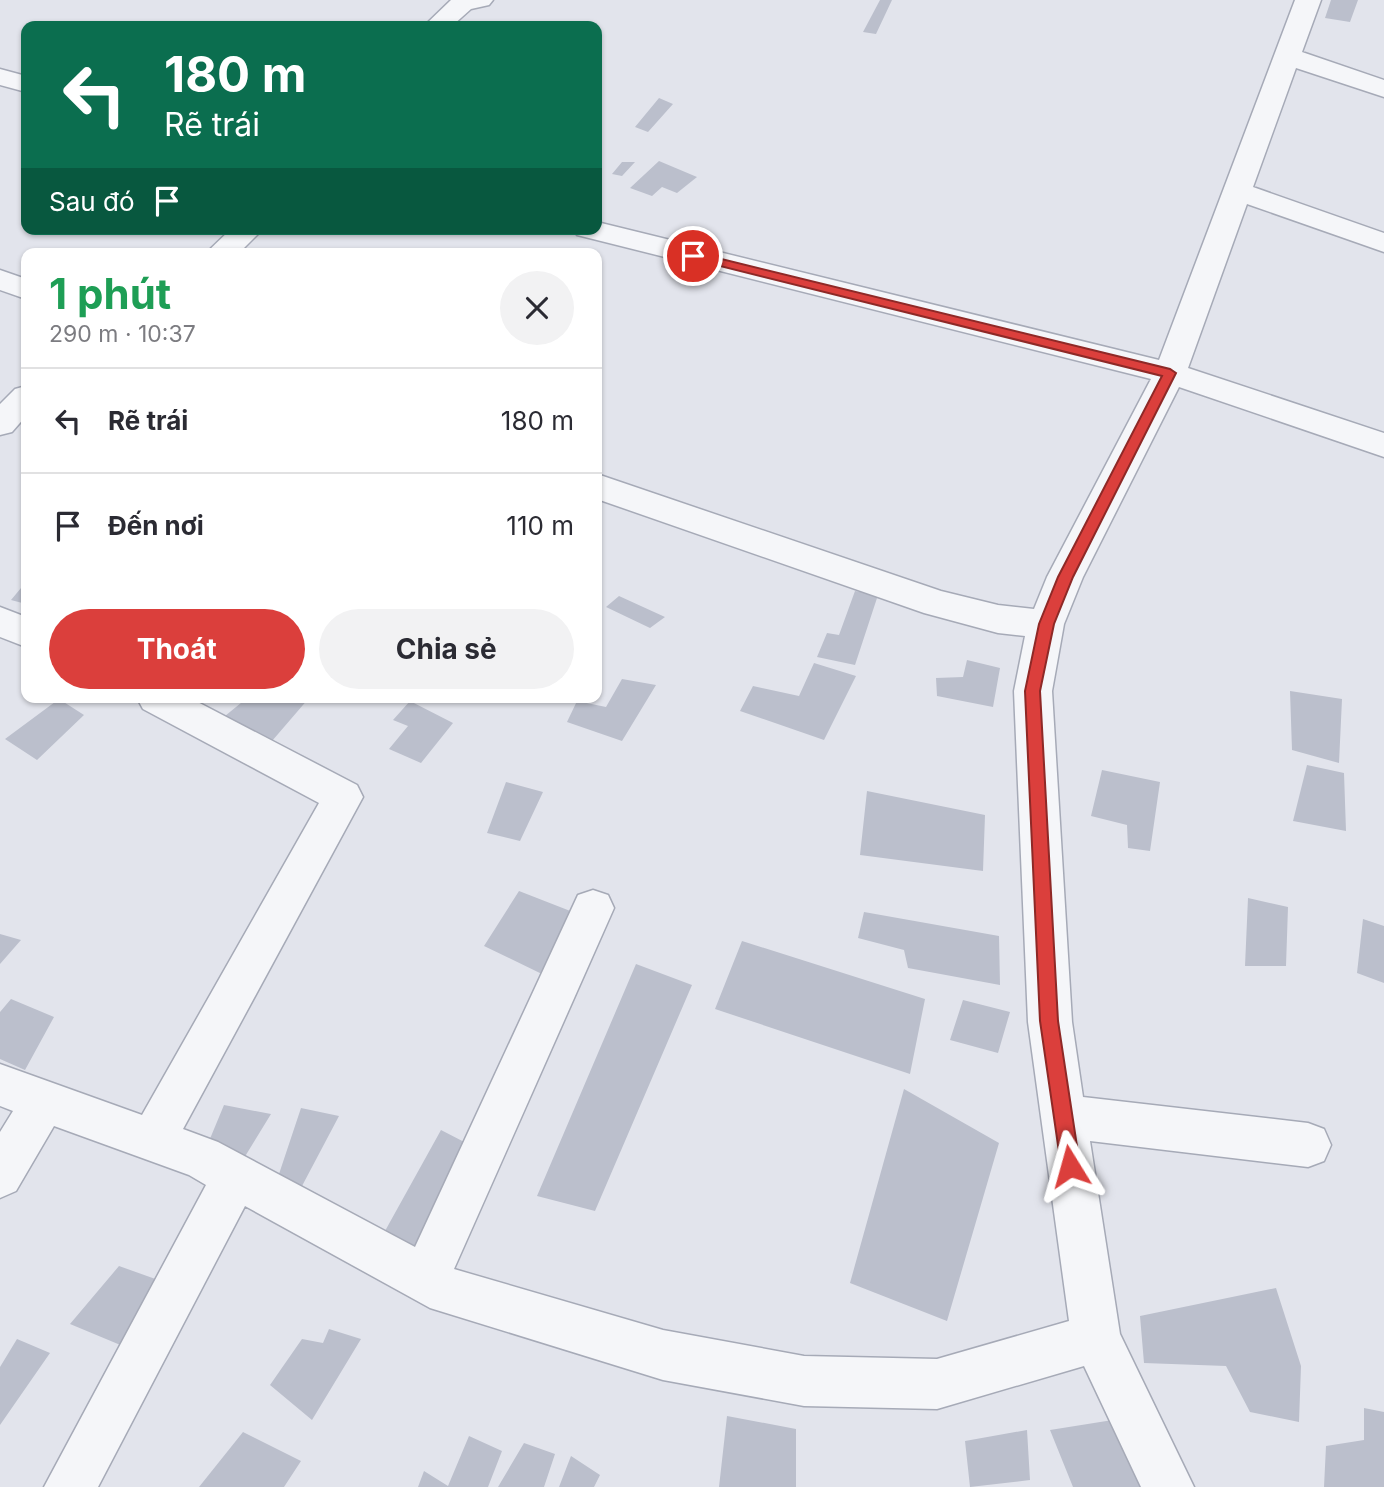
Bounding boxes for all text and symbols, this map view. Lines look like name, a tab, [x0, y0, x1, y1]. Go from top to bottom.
text: 180 m	[164, 45, 306, 104]
icon: left	[49, 49, 140, 140]
text: Rẽ trái	[164, 105, 260, 144]
icon: arrive	[148, 182, 186, 220]
text: Sau đó	[49, 186, 134, 217]
pin	[663, 226, 723, 286]
icon: arrive	[674, 237, 712, 275]
text: 1 phút	[49, 268, 171, 319]
button: close	[500, 271, 574, 345]
text: 290 m · 10:37	[49, 320, 196, 348]
icon: left	[49, 402, 87, 440]
text: Rẽ trái	[108, 405, 188, 436]
text: 180 m	[501, 405, 574, 436]
icon: arrive	[49, 507, 87, 545]
text: Đến nơi	[108, 510, 204, 541]
text: 110 m	[506, 510, 574, 541]
button: Thoát	[49, 609, 305, 689]
button: Chia sẻ	[319, 609, 574, 689]
position arrow	[1033, 1129, 1107, 1203]

